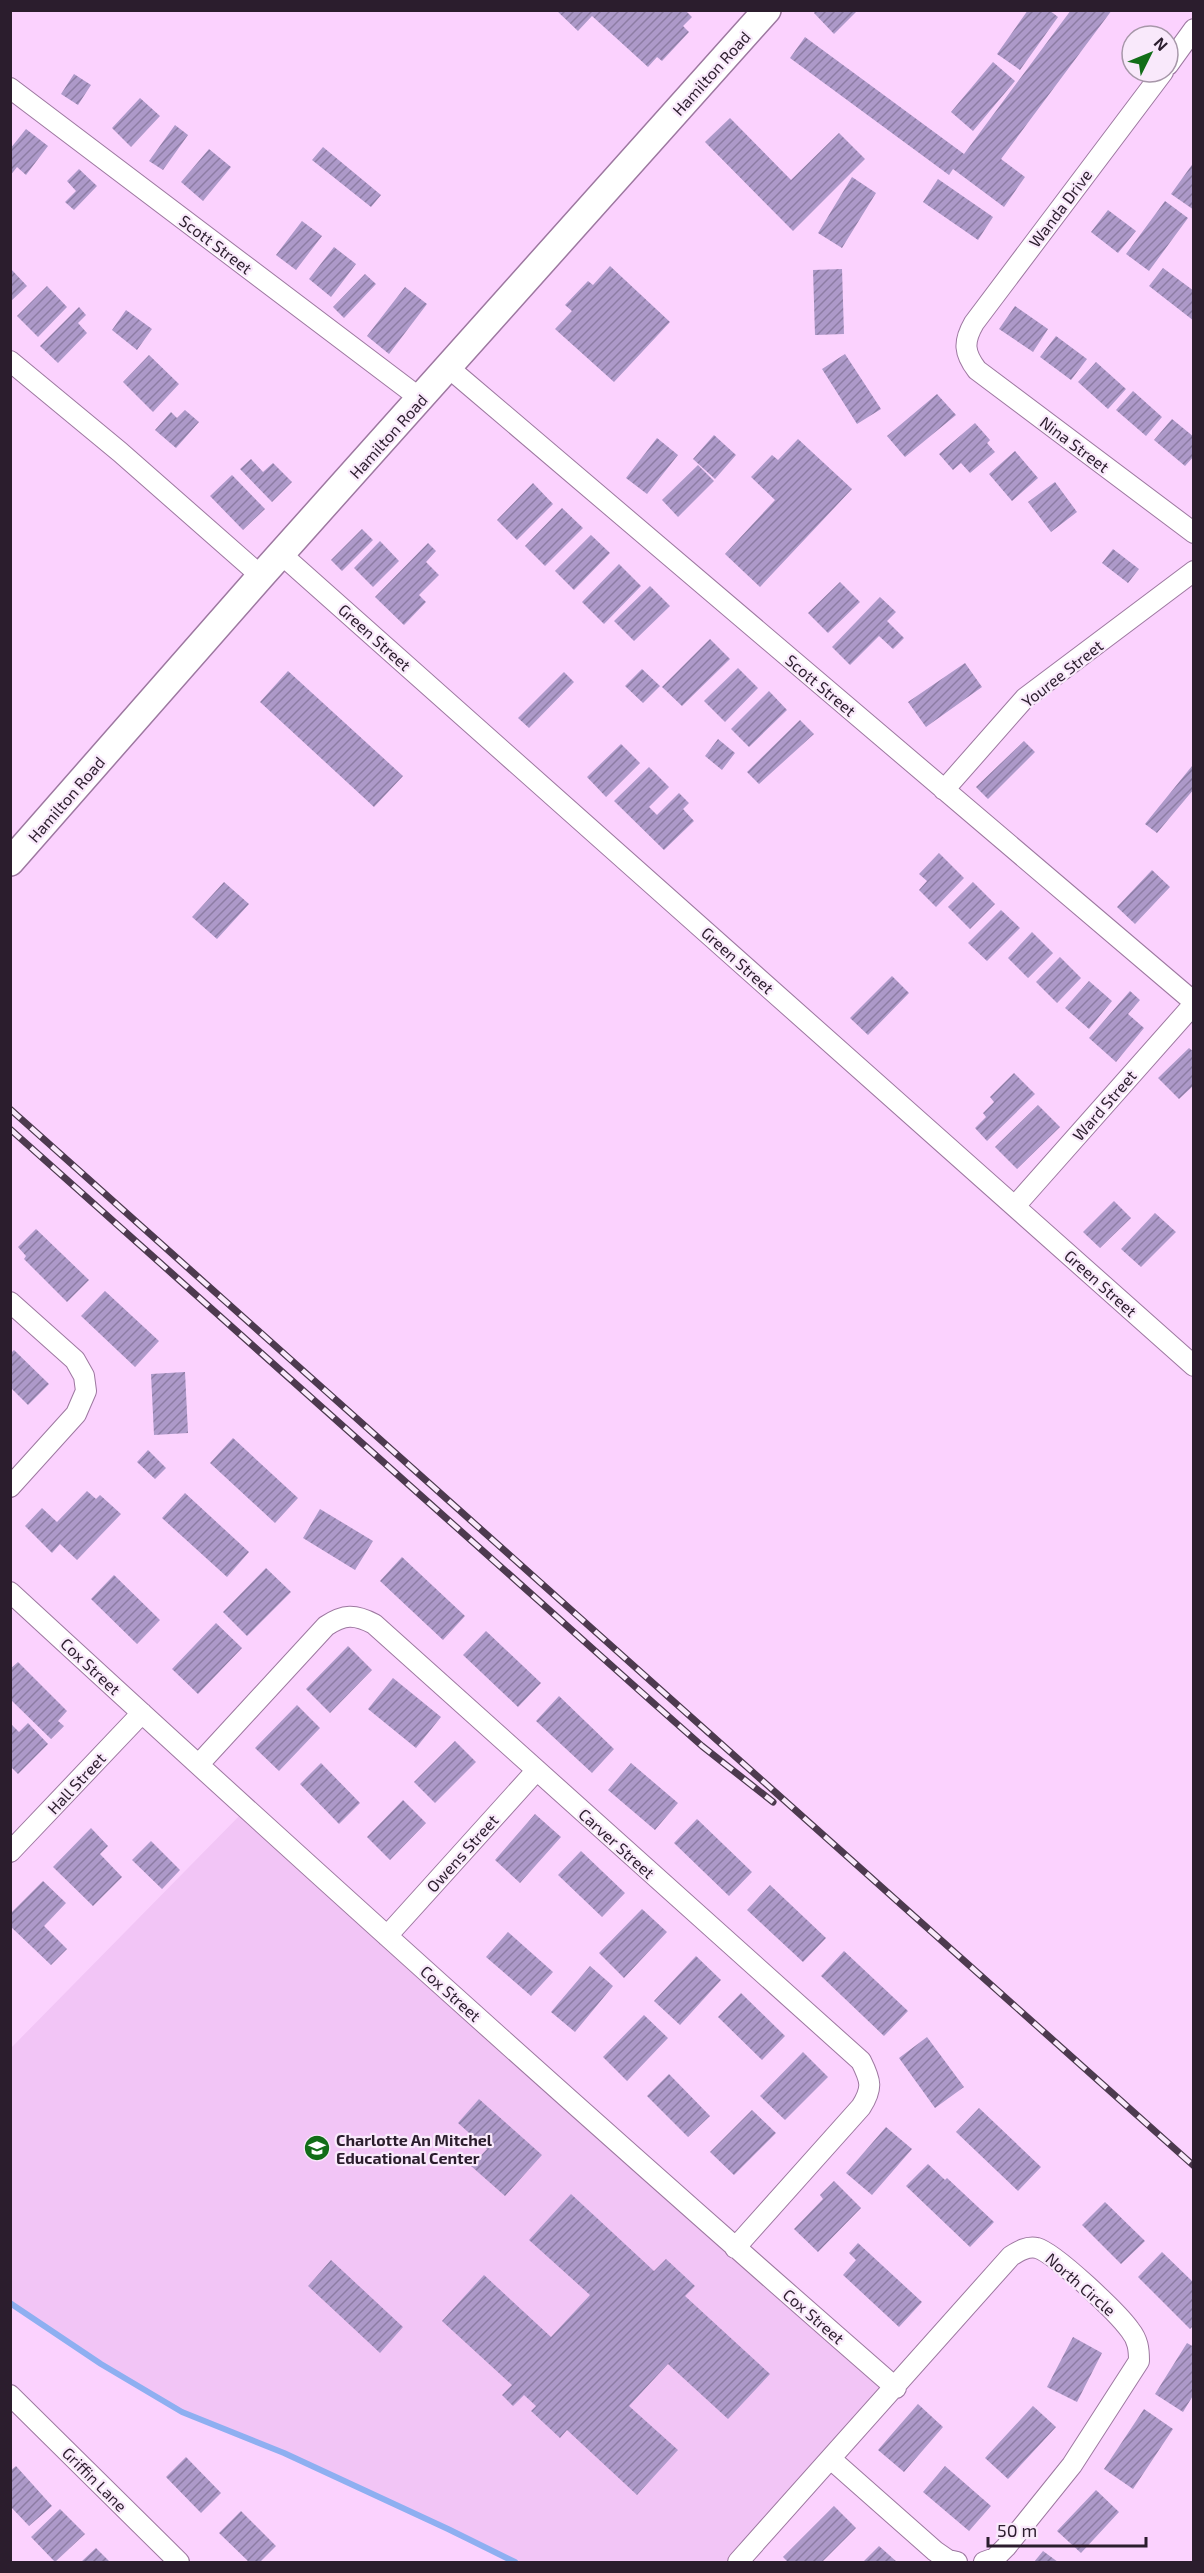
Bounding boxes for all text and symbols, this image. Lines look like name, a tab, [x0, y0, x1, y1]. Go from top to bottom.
north arrow	[1120, 24, 1180, 84]
street label: Hamilton Road	[668, 27, 754, 119]
text: N	[1150, 33, 1172, 54]
street label: Wanda Drive	[1025, 165, 1095, 251]
street label: Scott Street	[176, 211, 256, 277]
street label: Hamilton Road	[345, 390, 431, 482]
street label: Nina Street	[1037, 412, 1113, 476]
street label: Green Street	[335, 600, 415, 674]
street label: Youree Street	[1018, 635, 1106, 711]
street label: Scott Street	[782, 650, 860, 720]
street label: Hamilton Road	[24, 752, 108, 846]
street label: Green Street	[698, 923, 778, 997]
street label: Ward Street	[1068, 1066, 1140, 1144]
street label: Green Street	[1061, 1246, 1141, 1320]
street label: Cox Street	[57, 1634, 125, 1698]
street label: Hall Street	[43, 1749, 109, 1817]
street label: Carver Street	[575, 1804, 659, 1882]
street label: Owens Street	[422, 1810, 502, 1896]
street label: Cox Street	[417, 1961, 485, 2025]
place label: Charlotte An Mitchel Educational Center	[336, 2130, 493, 2167]
school or university icon: Charlotte An Mitchel Educational Center	[302, 2133, 332, 2163]
street label: North Circle	[1042, 2249, 1120, 2319]
street label: Cox Street	[780, 2284, 848, 2348]
street label: Griffin Lane	[59, 2443, 131, 2515]
scale bar	[988, 2510, 1146, 2548]
text: 50 m	[997, 2519, 1037, 2541]

